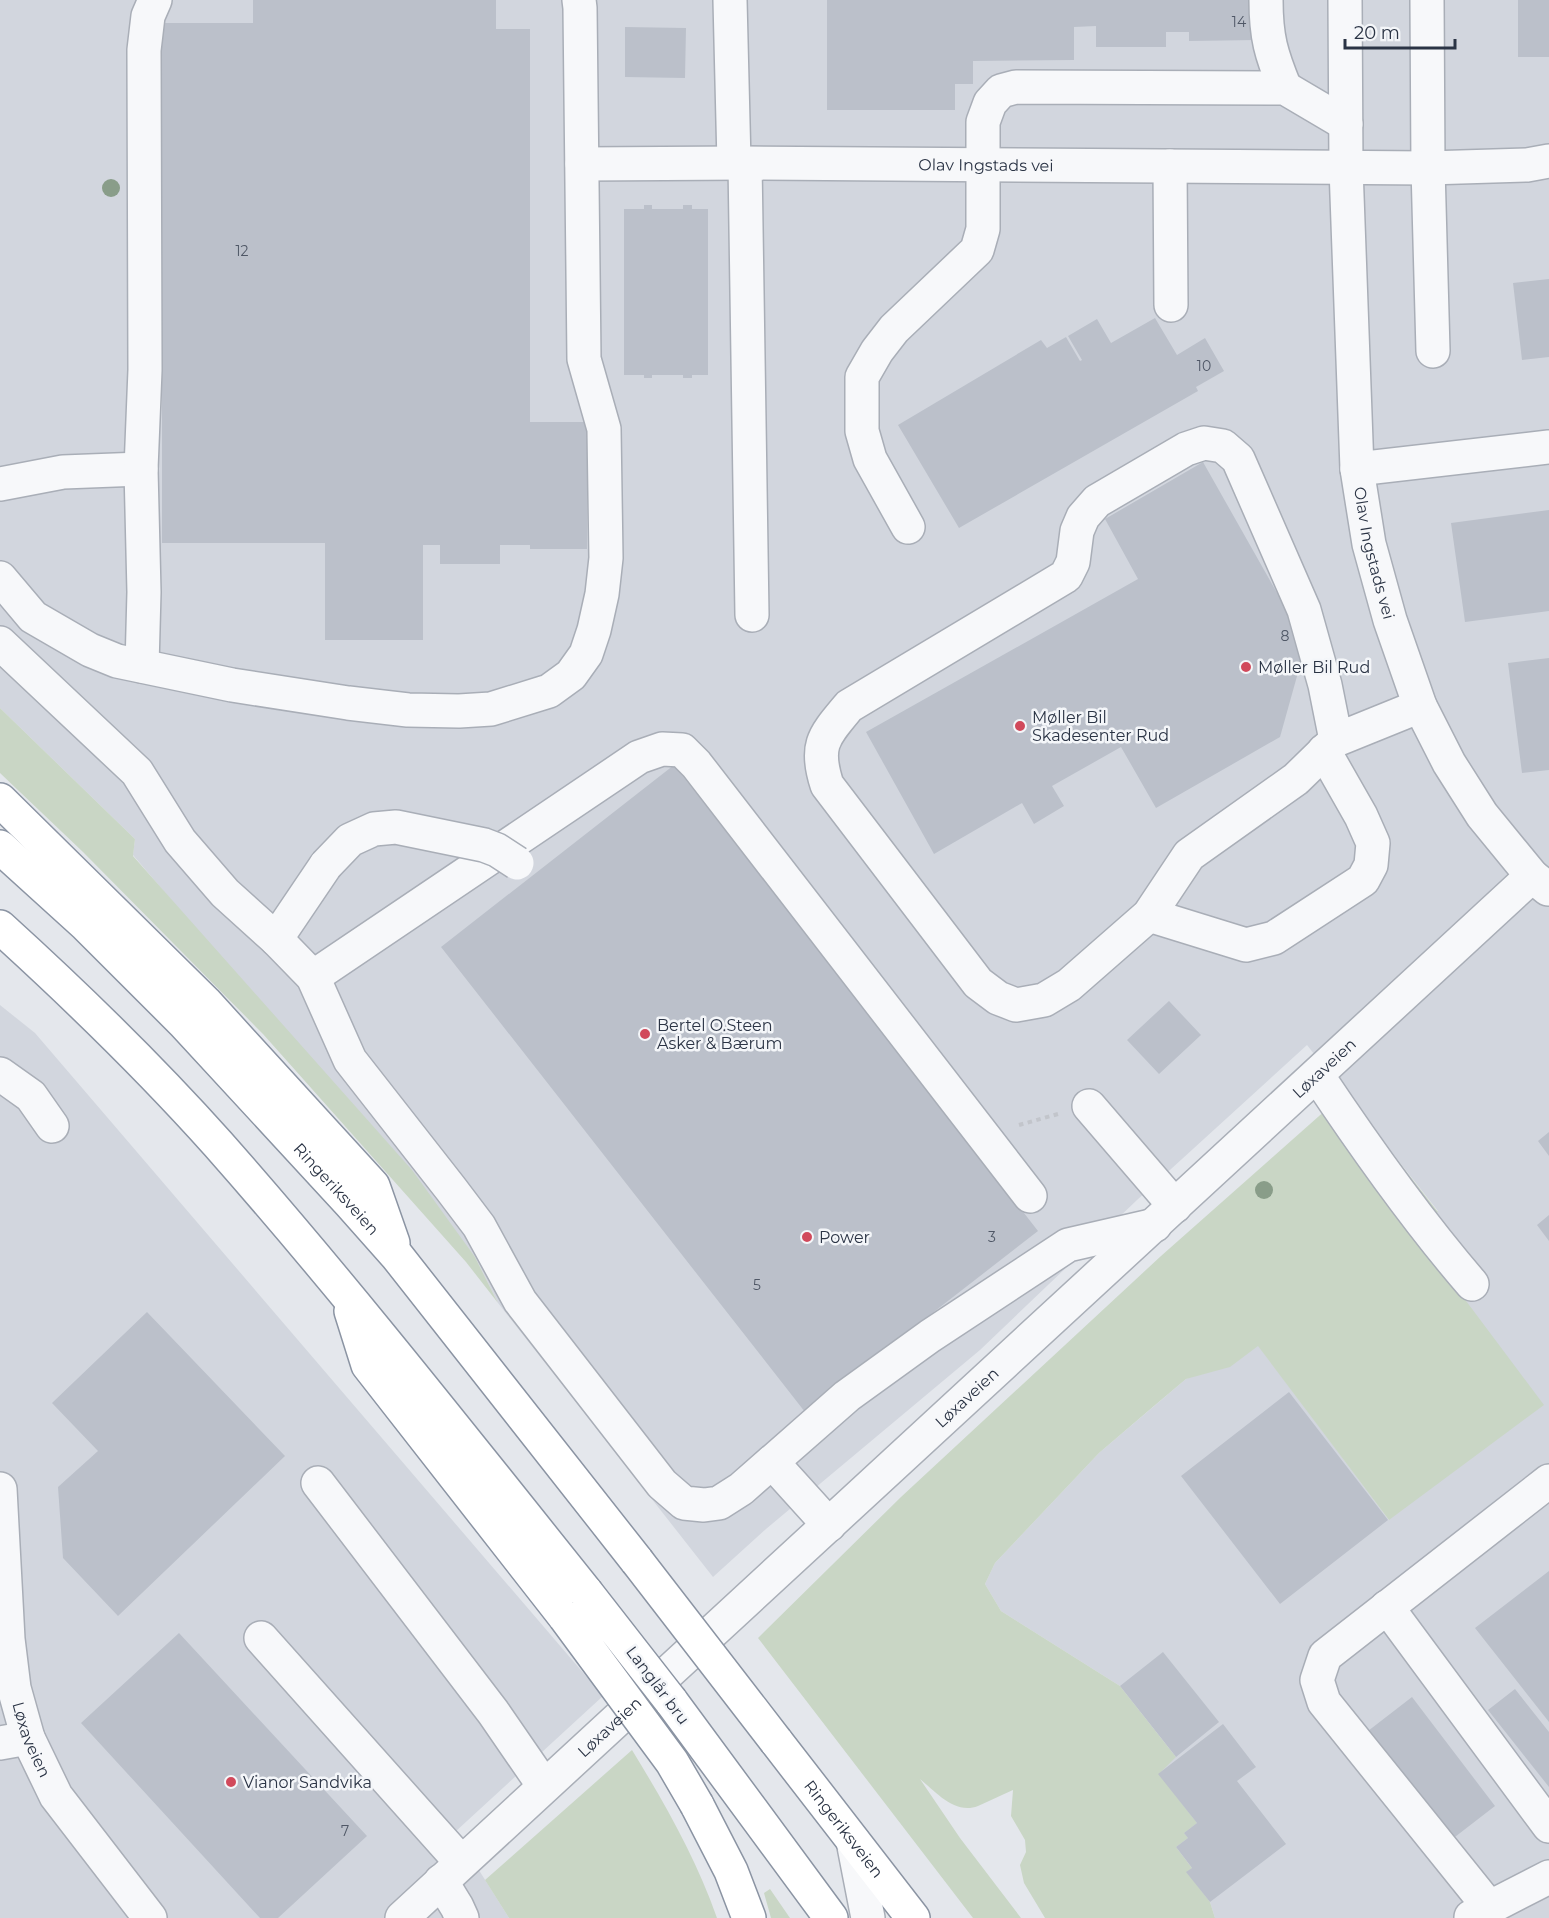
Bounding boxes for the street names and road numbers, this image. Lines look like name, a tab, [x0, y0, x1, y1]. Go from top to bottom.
street label: Olav Ingstads vei	[918, 155, 1054, 175]
street label: Olav Ingstads vei	[1350, 485, 1398, 621]
street label: Løxaveien	[1288, 1034, 1360, 1102]
street label: Ringeriksveien	[289, 1139, 383, 1239]
street label: Løxaveien	[931, 1364, 1003, 1432]
street label: Langlår bru	[622, 1642, 693, 1728]
street label: Løxaveien	[574, 1693, 645, 1761]
street label: Løxaveien	[8, 1700, 55, 1780]
street label: Ringeriksveien	[800, 1777, 887, 1882]

